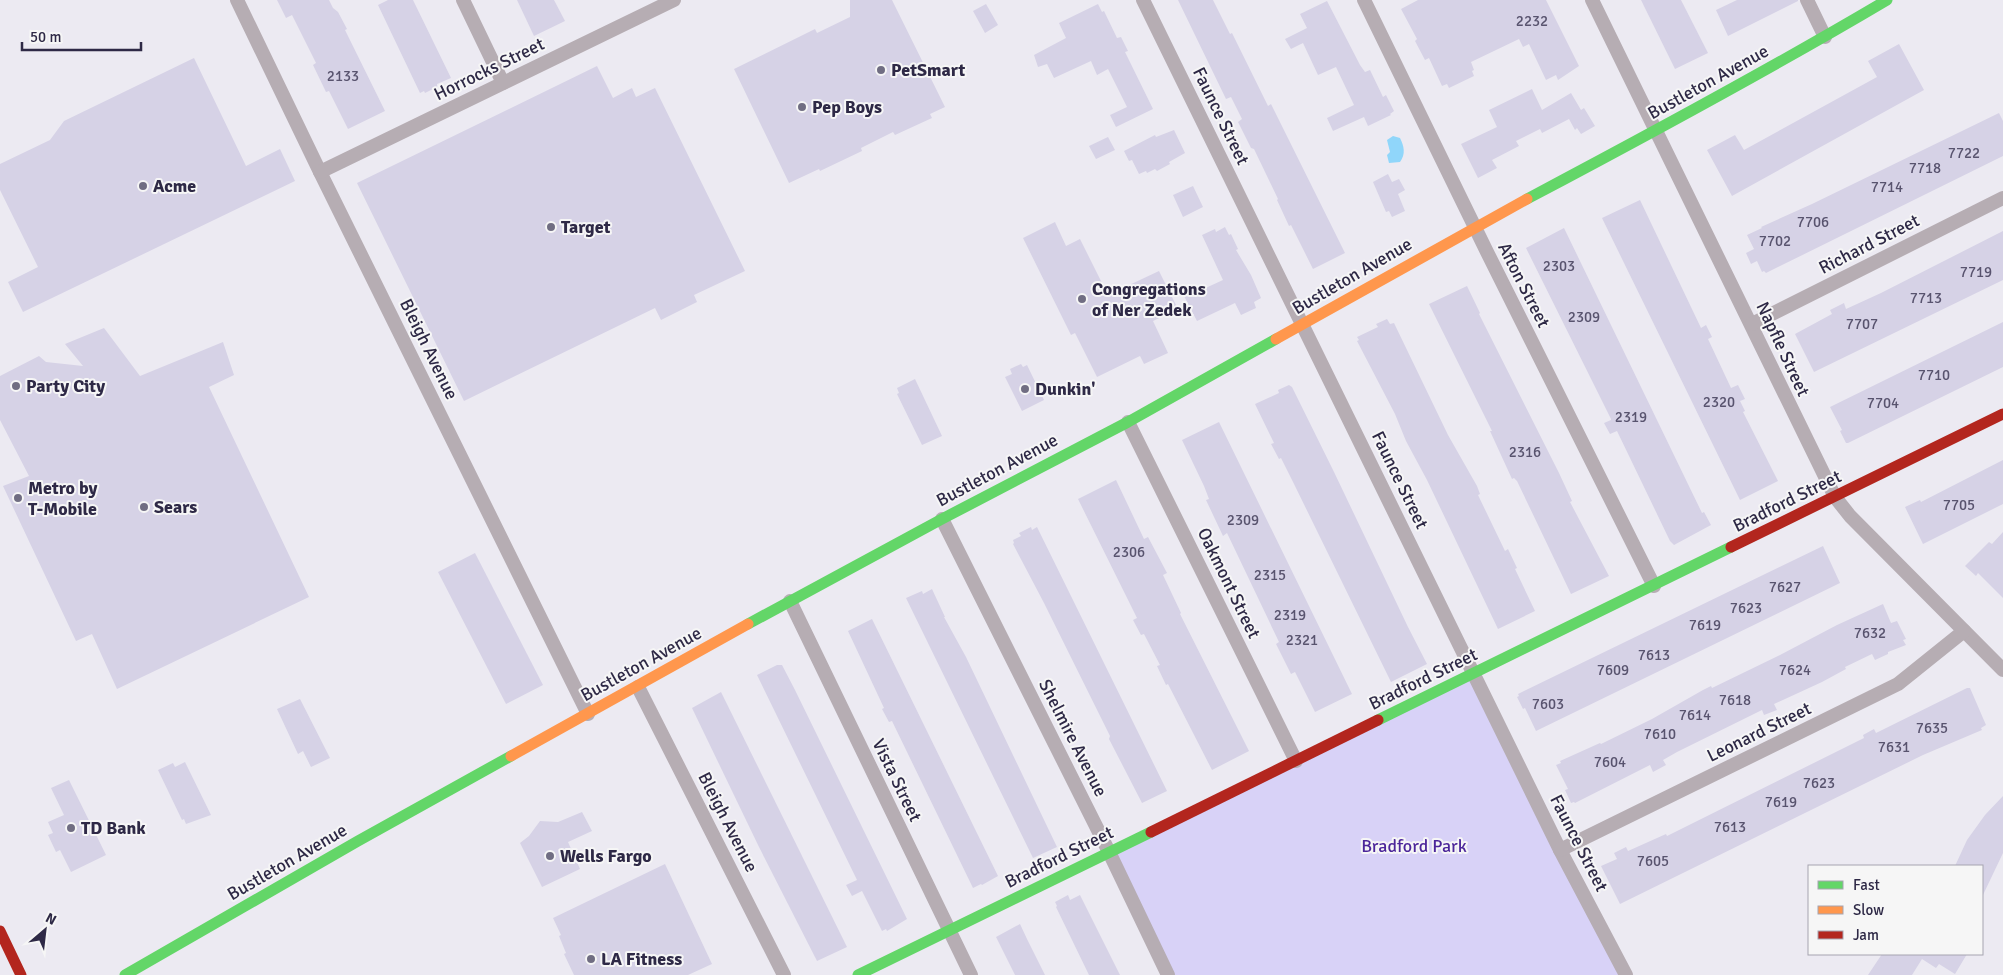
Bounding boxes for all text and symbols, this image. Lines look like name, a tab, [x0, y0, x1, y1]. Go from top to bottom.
house number: 2232	[1516, 12, 1548, 30]
scale bar	[22, 20, 141, 52]
text: 50 m	[30, 28, 61, 46]
street label: Horrocks Street	[430, 33, 548, 105]
street label: Bustleton Avenue	[1644, 40, 1772, 124]
place label: PetSmart	[891, 59, 966, 81]
marker: PetSmart	[875, 64, 887, 76]
street label: Faunce Street	[1188, 64, 1254, 168]
house number: 2133	[327, 67, 359, 85]
place label: Pep Boys	[812, 96, 882, 118]
marker: Pep Boys	[796, 101, 808, 113]
house number: 7722	[1948, 144, 1980, 162]
house number: 7718	[1909, 159, 1941, 177]
place label: Acme	[153, 175, 196, 197]
house number: 7714	[1871, 178, 1903, 196]
marker: Acme	[137, 180, 149, 192]
street label: Richard Street	[1815, 209, 1923, 279]
house number: 7706	[1797, 213, 1829, 231]
place label: Target	[561, 216, 611, 238]
marker: Target	[545, 221, 557, 233]
house number: 7702	[1759, 232, 1791, 250]
street label: Bustleton Avenue	[1288, 233, 1416, 319]
street label: Afton Street	[1493, 239, 1555, 331]
house number: 2303	[1543, 257, 1575, 275]
house number: 7719	[1960, 263, 1992, 281]
place label: Congregations of Ner Zedek	[1092, 278, 1206, 321]
house number: 7713	[1910, 289, 1942, 307]
marker: Congregations of Ner Zedek	[1076, 293, 1088, 305]
street label: Bleigh Avenue	[395, 295, 463, 403]
street label: Napfle Street	[1752, 298, 1814, 400]
house number: 2309	[1568, 308, 1600, 326]
house number: 7707	[1846, 315, 1878, 333]
house number: 7710	[1918, 366, 1950, 384]
place label: Party City	[26, 375, 105, 397]
place label: Dunkin'	[1035, 378, 1095, 400]
marker: Party City	[10, 380, 22, 392]
marker: Dunkin'	[1019, 383, 1031, 395]
house number: 2320	[1703, 393, 1735, 411]
house number: 7704	[1867, 394, 1899, 412]
house number: 2319	[1615, 408, 1647, 426]
street label: Faunce Street	[1367, 428, 1433, 532]
street label: Bustleton Avenue	[932, 429, 1062, 511]
house number: 2316	[1509, 443, 1541, 461]
street label: Bradford Street	[1729, 465, 1845, 537]
place label: Metro by T-Mobile	[28, 477, 98, 520]
marker: Metro by T-Mobile	[12, 492, 24, 504]
place label: Sears	[154, 496, 197, 518]
house number: 7705	[1943, 496, 1975, 514]
marker: Sears	[138, 501, 150, 513]
house number: 2309	[1227, 511, 1259, 529]
street label: Oakmont Street	[1193, 524, 1265, 642]
house number: 2306	[1113, 543, 1145, 561]
house number: 2315	[1254, 566, 1286, 584]
house number: 7627	[1769, 578, 1801, 596]
house number: 7623	[1730, 599, 1762, 617]
house number: 2319	[1274, 606, 1306, 624]
house number: 7619	[1689, 616, 1721, 634]
street label: Bustleton Avenue	[577, 622, 705, 706]
house number: 7632	[1854, 624, 1886, 642]
house number: 2321	[1286, 631, 1318, 649]
street label: Bradford Street	[1365, 643, 1481, 715]
house number: 7613	[1638, 646, 1670, 664]
house number: 7609	[1597, 661, 1629, 679]
house number: 7624	[1779, 661, 1811, 679]
street label: Shelmire Avenue	[1034, 676, 1112, 800]
house number: 7618	[1719, 691, 1751, 709]
house number: 7603	[1532, 695, 1564, 713]
street label: Leonard Street	[1703, 697, 1815, 767]
house number: 7614	[1679, 706, 1711, 724]
house number: 7635	[1916, 719, 1948, 737]
house number: 7610	[1644, 725, 1676, 743]
street label: Vista Street	[868, 735, 926, 825]
house number: 7631	[1878, 738, 1910, 756]
house number: 7604	[1594, 753, 1626, 771]
street label: Bleigh Avenue	[693, 768, 763, 876]
house number: 7623	[1803, 774, 1835, 792]
street label: Faunce Street	[1545, 791, 1613, 895]
house number: 7619	[1765, 793, 1797, 811]
place label: TD Bank	[81, 817, 146, 839]
house number: 7613	[1714, 818, 1746, 836]
street label: Bustleton Avenue	[223, 819, 351, 905]
street label: Bradford Street	[1001, 821, 1117, 893]
marker: TD Bank	[65, 822, 77, 834]
park label: Bradford Park	[1361, 835, 1467, 857]
place label: Wells Fargo	[560, 845, 652, 867]
marker: Wells Fargo	[544, 850, 556, 862]
house number: 7605	[1637, 852, 1669, 870]
legend	[1808, 865, 1983, 955]
text: Fast	[1853, 876, 1880, 894]
text: Slow	[1853, 901, 1884, 919]
north arrow	[20, 905, 70, 955]
text: N	[43, 909, 59, 929]
text: Jam	[1853, 926, 1879, 944]
place label: LA Fitness	[601, 948, 682, 970]
marker: LA Fitness	[585, 953, 597, 965]

